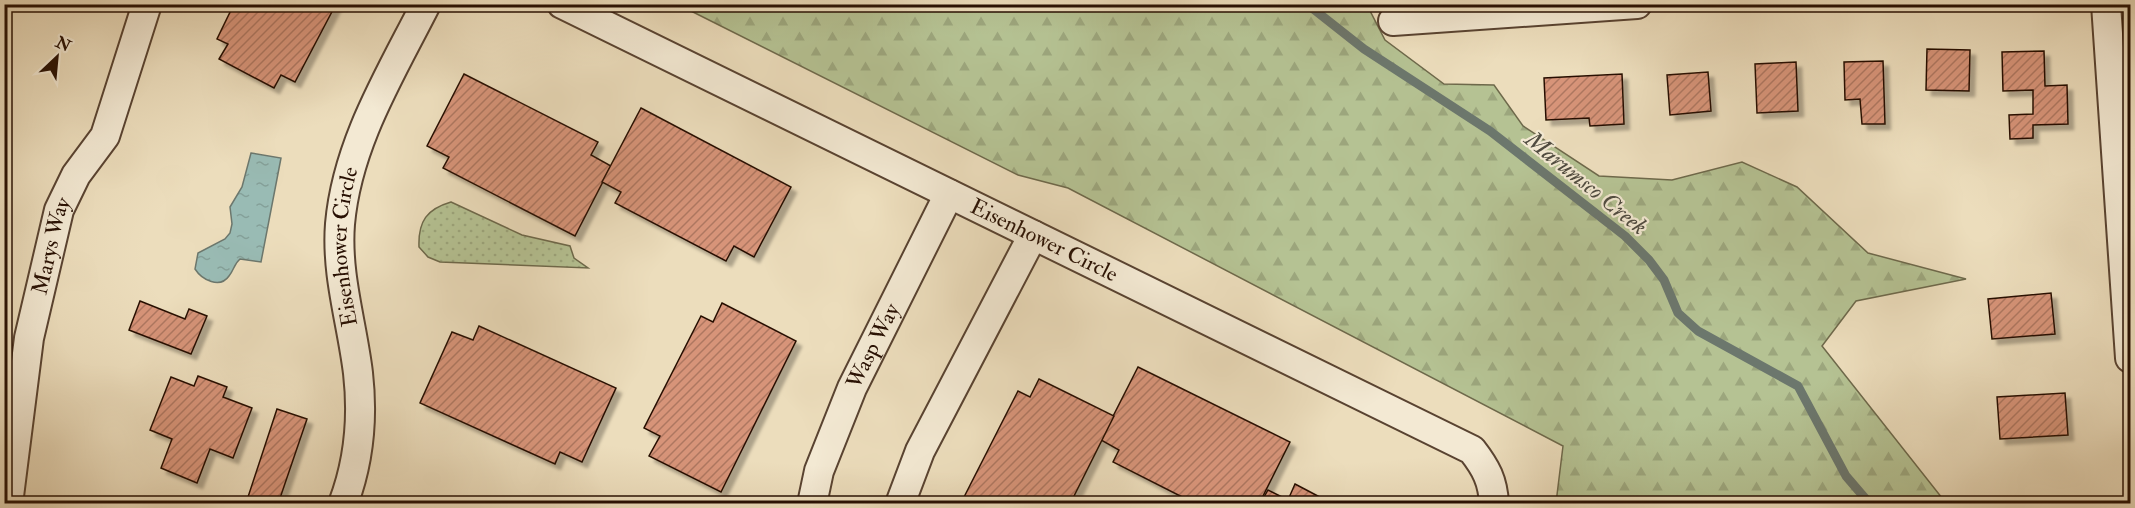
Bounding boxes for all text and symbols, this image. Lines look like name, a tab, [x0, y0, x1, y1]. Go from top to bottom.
north arrow	[27, 27, 87, 87]
text: N	[51, 32, 75, 57]
water label: Marumsco Creek	[1517, 123, 1654, 242]
street label: Eisenhower Circle	[325, 163, 364, 329]
street label: Marys Way	[26, 192, 77, 297]
street label: Eisenhower Circle	[966, 192, 1123, 288]
street label: Wasp Way	[839, 298, 906, 394]

